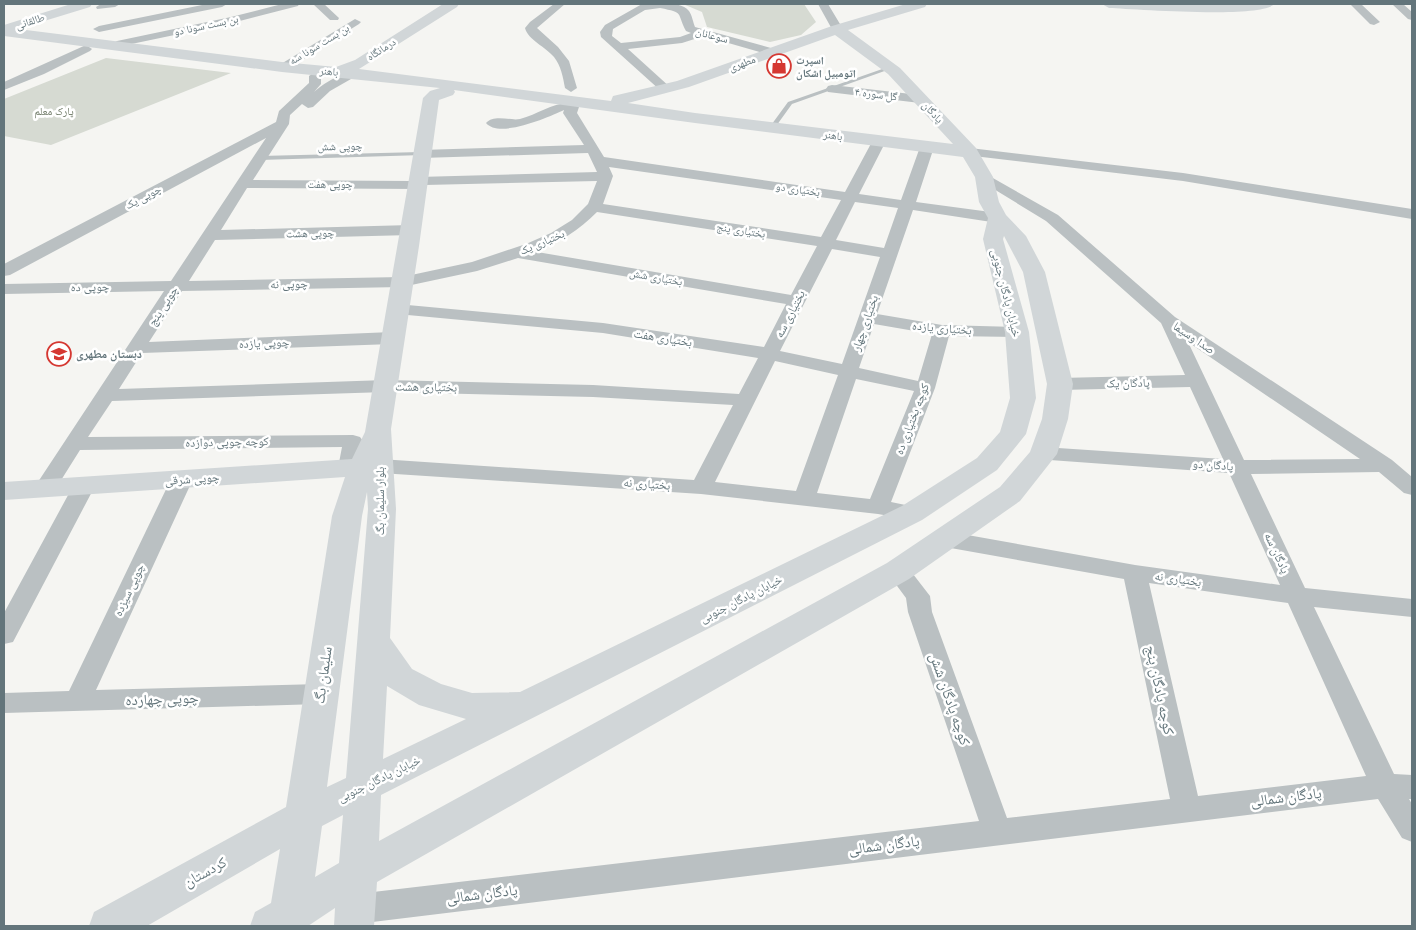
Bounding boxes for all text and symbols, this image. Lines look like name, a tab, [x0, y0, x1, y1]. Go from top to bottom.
street label: طالقانی	[14, 10, 46, 32]
street label: بن بست سونا دو	[173, 11, 239, 39]
street label: بن بست سونا سه	[286, 21, 352, 67]
street label: سوعانان	[694, 24, 730, 46]
street label: درمانگاه	[364, 34, 399, 64]
street label: مطهری	[727, 52, 757, 74]
shop icon: اسپرت اتومبیل اشکان	[766, 53, 792, 79]
place label: اسپرت اتومبیل اشکان	[796, 53, 856, 81]
street label: باهنر	[318, 63, 339, 79]
street label: گل سوره ۴	[854, 84, 899, 104]
street label: پادگان	[919, 98, 947, 126]
park label: پارک معلم	[34, 104, 74, 119]
street label: باهنر	[822, 127, 843, 143]
street label: چوپی شش	[317, 139, 363, 153]
street label: چوپی هفت	[307, 177, 353, 191]
street label: بختیاری دو	[775, 179, 821, 199]
street label: چوپی یک	[123, 182, 163, 212]
street label: بختیاری پنج	[716, 219, 766, 241]
street label: چوپی هشت	[286, 226, 334, 241]
street label: بختیاری یک	[517, 226, 567, 258]
street label: خیابان پادگان جنوبی	[987, 247, 1025, 339]
street label: بختیاری شش	[628, 265, 684, 289]
street label: چوپی نه	[270, 276, 308, 292]
street label: چوپی ده	[71, 279, 110, 295]
street label: چوپی پنج	[144, 283, 182, 329]
street label: بختیاری سه	[771, 287, 809, 341]
street label: بختیاری چهار	[848, 293, 882, 354]
street label: بختیاری یازده	[911, 317, 973, 339]
street label: صدا وسیما	[1170, 318, 1218, 358]
street label: بختیاری هفت	[633, 326, 693, 350]
street label: چوپی یازده	[239, 334, 290, 352]
school or university icon: دبستان مطهری	[46, 341, 72, 367]
place label: دبستان مطهری	[76, 346, 142, 362]
street label: پادگان یک	[1106, 375, 1150, 391]
street label: بختیاری هشت	[395, 378, 457, 396]
street label: کوچه بختیاری ده	[891, 381, 933, 457]
street label: کوچه چوپی دوازده	[185, 433, 269, 451]
street label: پادگان دو	[1192, 456, 1234, 474]
street label: بلوار سلیمان بگ	[372, 467, 388, 535]
street label: چوپی شرقی	[164, 469, 220, 489]
street label: بختیاری نه	[623, 474, 671, 494]
street label: پادگان سه	[1261, 530, 1294, 577]
street label: چوپی سیزده	[110, 561, 148, 619]
street label: بختیاری نه	[1154, 568, 1202, 590]
street label: خیابان پادگان جنوبی	[697, 571, 785, 627]
street label: کوچه پادگان پنج	[1141, 643, 1179, 737]
street label: سلیمان بگ	[309, 645, 337, 705]
street label: کوچه پادگان شش	[925, 650, 975, 748]
street label: چوپی چهارده	[125, 688, 199, 710]
street label: خیابان پادگان جنوبی	[335, 752, 423, 806]
street label: پادگان شمالی	[1249, 783, 1323, 811]
street label: پادگان شمالی	[847, 831, 921, 859]
street label: کردستان	[180, 852, 230, 892]
street label: پادگان شمالی	[445, 880, 519, 908]

